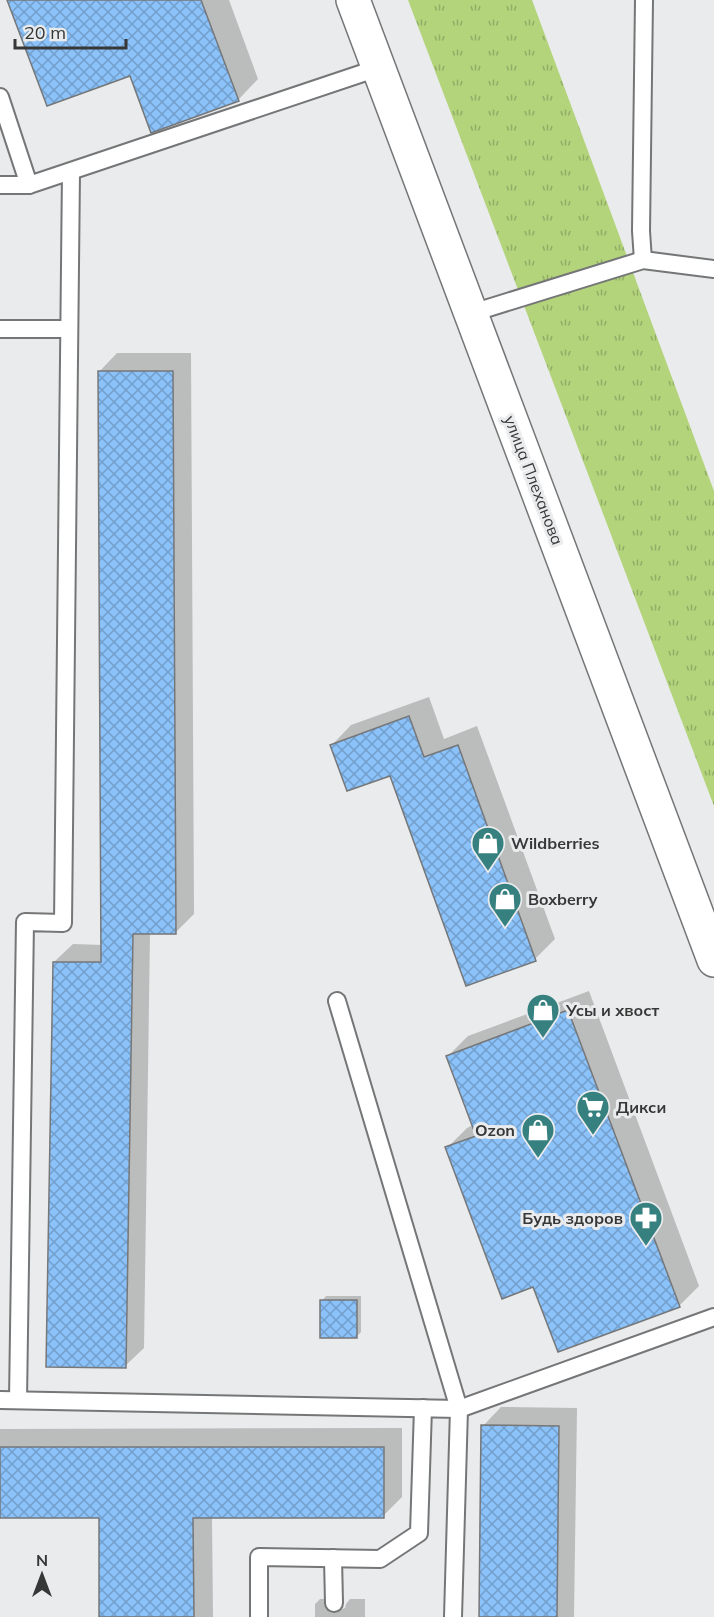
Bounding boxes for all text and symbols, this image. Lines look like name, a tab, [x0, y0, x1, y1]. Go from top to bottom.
scale bar	[15, 12, 126, 50]
text: 20 m	[24, 21, 66, 44]
street label: улица Плеханова	[500, 412, 568, 548]
shop icon: Wildberries	[470, 825, 506, 872]
place label: Wildberries	[511, 833, 599, 853]
shop icon: Boxberry	[487, 881, 523, 928]
place label: Boxberry	[528, 889, 598, 909]
shop icon: Усы и хвост	[525, 992, 561, 1039]
place label: Усы и хвост	[565, 1000, 660, 1020]
supermarket icon: Дикси	[575, 1089, 611, 1136]
place label: Дикси	[616, 1097, 666, 1117]
shop icon: Ozon	[520, 1112, 556, 1159]
place label: Ozon	[475, 1120, 515, 1140]
pharmacy icon: Будь здоров	[628, 1200, 664, 1247]
place label: Будь здоров	[522, 1208, 623, 1228]
north arrow	[12, 1545, 72, 1605]
text: N	[36, 1550, 48, 1570]

